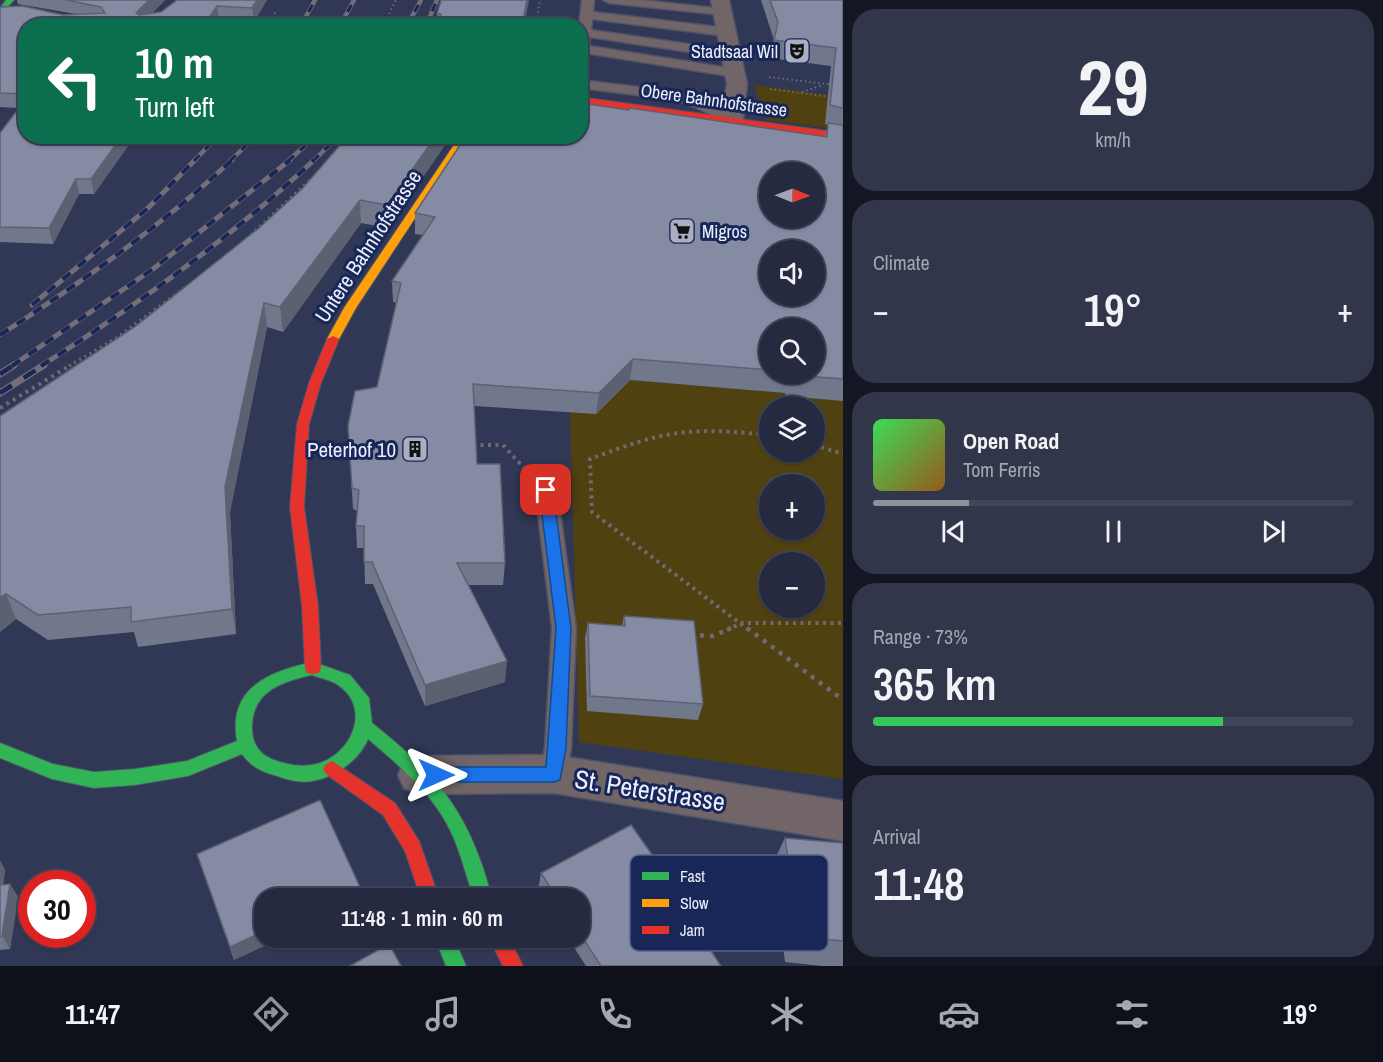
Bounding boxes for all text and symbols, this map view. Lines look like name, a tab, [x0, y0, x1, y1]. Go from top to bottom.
text: 29	[1077, 34, 1149, 139]
text: 10 m	[135, 35, 214, 91]
theatre icon: Stadtsaal Wil	[782, 36, 812, 66]
place label: Stadtsaal Wil	[691, 39, 778, 64]
icon: left	[36, 42, 114, 120]
street label: Obere Bahnhofstrasse	[639, 77, 789, 123]
text: Turn left	[135, 89, 214, 125]
text: km/h	[1095, 126, 1131, 153]
north arrow	[759, 162, 825, 228]
map controls	[759, 162, 825, 618]
street label: Untere Bahnhofstrasse	[308, 164, 428, 328]
supermarket icon: Migros	[667, 216, 697, 246]
place label: Migros	[702, 219, 747, 244]
button: sound	[759, 240, 825, 306]
text: Climate	[873, 249, 930, 276]
text: 19°	[1083, 279, 1143, 340]
text: −	[873, 288, 889, 332]
text: +	[1337, 288, 1353, 332]
button: search	[759, 318, 825, 384]
button: layers	[759, 396, 825, 462]
text: Open Road	[963, 426, 1059, 456]
building icon: Peterhof 10	[400, 434, 430, 464]
place label: Peterhof 10	[307, 435, 396, 464]
text: Tom Ferris	[963, 456, 1041, 483]
pin	[520, 464, 571, 515]
icon: arrive	[529, 473, 562, 506]
button: +	[759, 474, 825, 540]
icon: previous	[937, 515, 970, 548]
icon: pause	[1097, 515, 1130, 548]
icon: next	[1257, 515, 1290, 548]
button: −	[759, 552, 825, 618]
text: Range · 73%	[873, 623, 968, 650]
text: 365 km	[873, 653, 997, 714]
position arrow	[404, 743, 468, 807]
street label: St. Peterstrasse	[572, 761, 728, 819]
text: Arrival	[873, 823, 920, 850]
text: 11:48	[873, 853, 964, 914]
legend	[630, 855, 828, 951]
text: Fast	[680, 865, 705, 887]
speed limit sign: 30	[18, 870, 96, 948]
text: Slow	[680, 892, 709, 914]
text: 11:48 · 1 min · 60 m	[341, 903, 503, 933]
text: Jam	[680, 919, 705, 941]
icon: directions	[250, 993, 292, 1035]
icon: music	[422, 993, 464, 1035]
icon: phone	[594, 993, 636, 1035]
icon: climate	[766, 993, 808, 1035]
icon: car	[938, 993, 980, 1035]
icon: filters	[1111, 993, 1153, 1035]
text: 11:47	[65, 996, 120, 1032]
text: 19°	[1283, 996, 1318, 1032]

